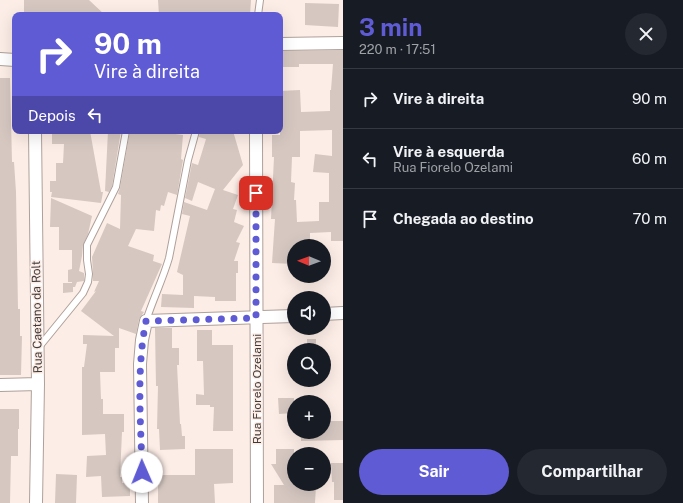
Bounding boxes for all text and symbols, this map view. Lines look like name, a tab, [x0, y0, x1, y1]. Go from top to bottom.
text: 3 min	[359, 13, 423, 41]
button: close	[625, 13, 667, 55]
text: 90 m	[94, 27, 162, 60]
icon: right	[28, 28, 80, 80]
text: 220 m · 17:51	[359, 42, 436, 57]
text: Vire à direita	[94, 61, 200, 82]
icon: right	[359, 88, 381, 110]
text: Vire à direita	[393, 90, 484, 107]
text: 90 m	[632, 90, 667, 107]
icon: left	[84, 104, 106, 126]
text: Depois	[28, 107, 76, 124]
text: Vire à esquerda	[393, 143, 505, 160]
icon: left	[359, 148, 381, 170]
text: 60 m	[632, 150, 667, 167]
text: Rua Fiorelo Ozelami	[393, 160, 513, 175]
pin	[239, 176, 273, 210]
icon: arrive	[245, 182, 267, 204]
icon: arrive	[359, 208, 381, 230]
text: Chegada ao destino	[393, 210, 534, 227]
text: 70 m	[632, 210, 667, 227]
north arrow	[287, 239, 331, 283]
map controls	[287, 239, 331, 491]
street label: Rua Caetano da Rolt	[29, 260, 45, 374]
button: sound	[287, 291, 331, 335]
street label: Rua Fiorelo Ozelami	[250, 334, 264, 444]
button: search	[287, 343, 331, 387]
button: +	[287, 395, 331, 439]
button: −	[287, 447, 331, 491]
button: Sair	[359, 449, 509, 495]
button: Compartilhar	[517, 449, 667, 495]
position arrow	[121, 451, 163, 493]

